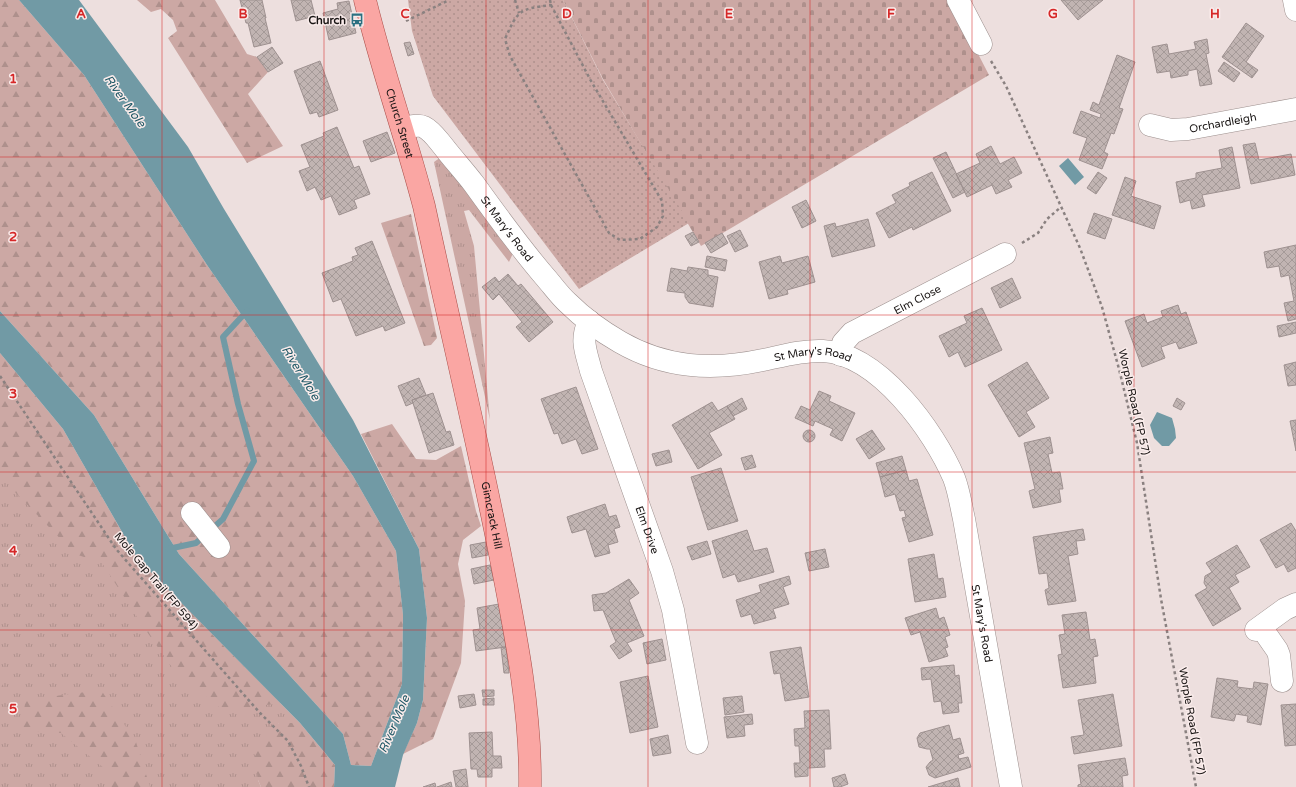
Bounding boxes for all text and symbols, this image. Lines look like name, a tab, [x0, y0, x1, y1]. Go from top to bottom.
text: A	[76, 6, 86, 22]
text: B	[238, 6, 248, 22]
text: C	[400, 6, 410, 22]
text: D	[562, 6, 572, 22]
text: E	[725, 6, 733, 22]
text: F	[887, 6, 895, 22]
text: G	[1048, 6, 1058, 22]
text: H	[1210, 6, 1220, 22]
bus stop icon: Church	[349, 12, 365, 28]
place label: Church	[308, 14, 346, 27]
text: 1	[9, 71, 17, 87]
water label: River Mole	[101, 72, 149, 131]
street label: Church Street	[383, 87, 417, 159]
street label: Orchardleigh	[1188, 110, 1257, 135]
street label: St Mary's Road	[478, 193, 536, 264]
text: 2	[9, 229, 17, 245]
street label: Elm Close	[891, 282, 943, 317]
water label: River Mole	[279, 343, 324, 404]
street label: St Mary's Road	[773, 344, 854, 364]
street label: Worple Road (FP 57)	[1115, 348, 1153, 456]
text: 3	[9, 386, 17, 402]
street label: Gimcrack Hill	[479, 480, 505, 550]
street label: Elm Drive	[633, 504, 662, 556]
street label: Mole Gap Trail (FP 594)	[112, 530, 200, 632]
text: 4	[9, 543, 18, 559]
street label: St Mary's Road	[969, 583, 996, 663]
street label: Worple Road (FP 57)	[1176, 666, 1208, 776]
water label: River Mole	[376, 692, 413, 755]
text: 5	[9, 701, 17, 717]

